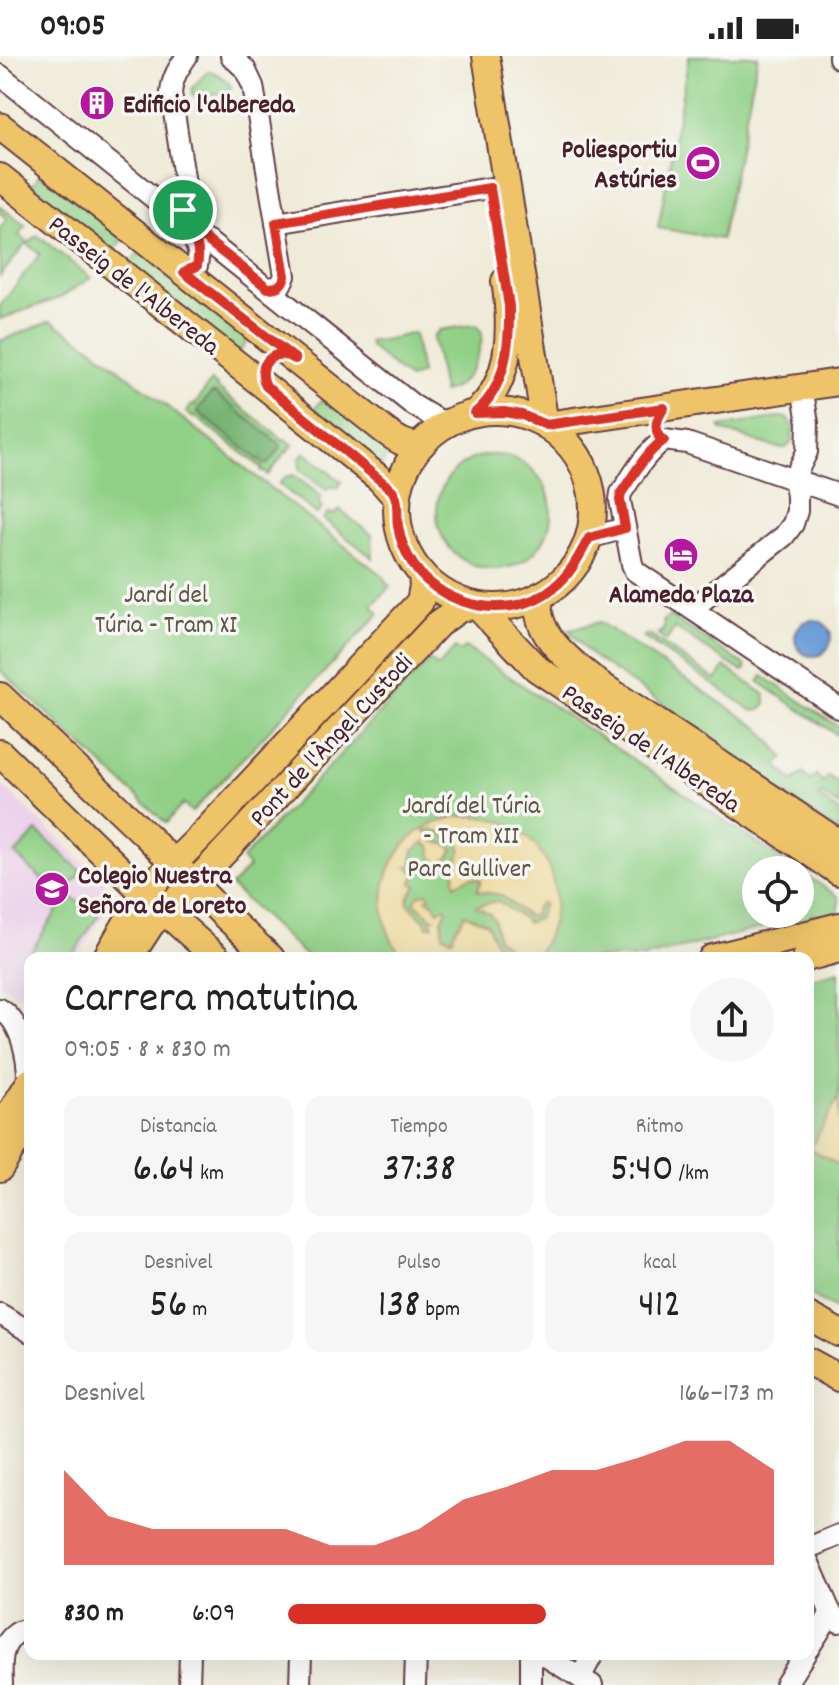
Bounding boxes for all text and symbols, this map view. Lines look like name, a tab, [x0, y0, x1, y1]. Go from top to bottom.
text: 09:05	[40, 7, 105, 50]
building icon: Edificio l'albereda	[78, 84, 116, 122]
place label: Edificio l'albereda	[123, 88, 295, 125]
place label: Poliesportiu Astúries	[562, 133, 677, 200]
sports icon: Poliesportiu Astúries	[684, 144, 722, 182]
pin	[149, 176, 217, 244]
icon: arrive	[161, 188, 205, 232]
street label: Passeig de l'Albereda	[39, 208, 227, 366]
hotel icon: Alameda Plaza	[662, 536, 700, 574]
park label: Jardí del Túria - Tram XI	[95, 578, 237, 645]
place label: Alameda Plaza	[609, 578, 754, 615]
street label: Pont de l'Àngel Custodi	[242, 646, 423, 836]
street label: Passeig de l'Albereda	[553, 676, 748, 824]
park label: Jardí del Túria - Tram XII	[402, 789, 541, 856]
park label: Parc Gulliver	[407, 852, 531, 889]
map controls	[742, 856, 814, 928]
button: locate	[742, 856, 814, 928]
place label: Colegio Nuestra Señora de Loreto	[78, 859, 247, 926]
school or university icon: Colegio Nuestra Señora de Loreto	[33, 870, 71, 908]
text: Carrera matutina	[64, 970, 357, 1033]
button: share	[690, 978, 774, 1062]
text: 09:05 · 8 × 830 m	[64, 1032, 231, 1069]
text: Distancia	[140, 1112, 217, 1143]
text: Tiempo	[390, 1112, 448, 1143]
text: Ritmo	[636, 1112, 684, 1143]
text: 6.64	[133, 1143, 195, 1200]
text: 37:38	[382, 1143, 456, 1200]
text: 5:40	[610, 1143, 674, 1200]
text: km	[195, 1159, 224, 1190]
text: /km	[674, 1159, 709, 1190]
text: Desnivel	[144, 1248, 213, 1279]
text: Pulso	[397, 1248, 441, 1279]
text: kcal	[643, 1248, 676, 1279]
text: 56	[149, 1279, 187, 1336]
text: 138	[378, 1279, 420, 1336]
text: 412	[638, 1279, 681, 1336]
text: m	[187, 1295, 207, 1326]
text: bpm	[420, 1295, 460, 1326]
text: Desnivel	[64, 1376, 145, 1413]
text: 166–173 m	[679, 1376, 774, 1413]
text: 830 m	[64, 1596, 124, 1633]
text: 6:09	[192, 1596, 235, 1633]

